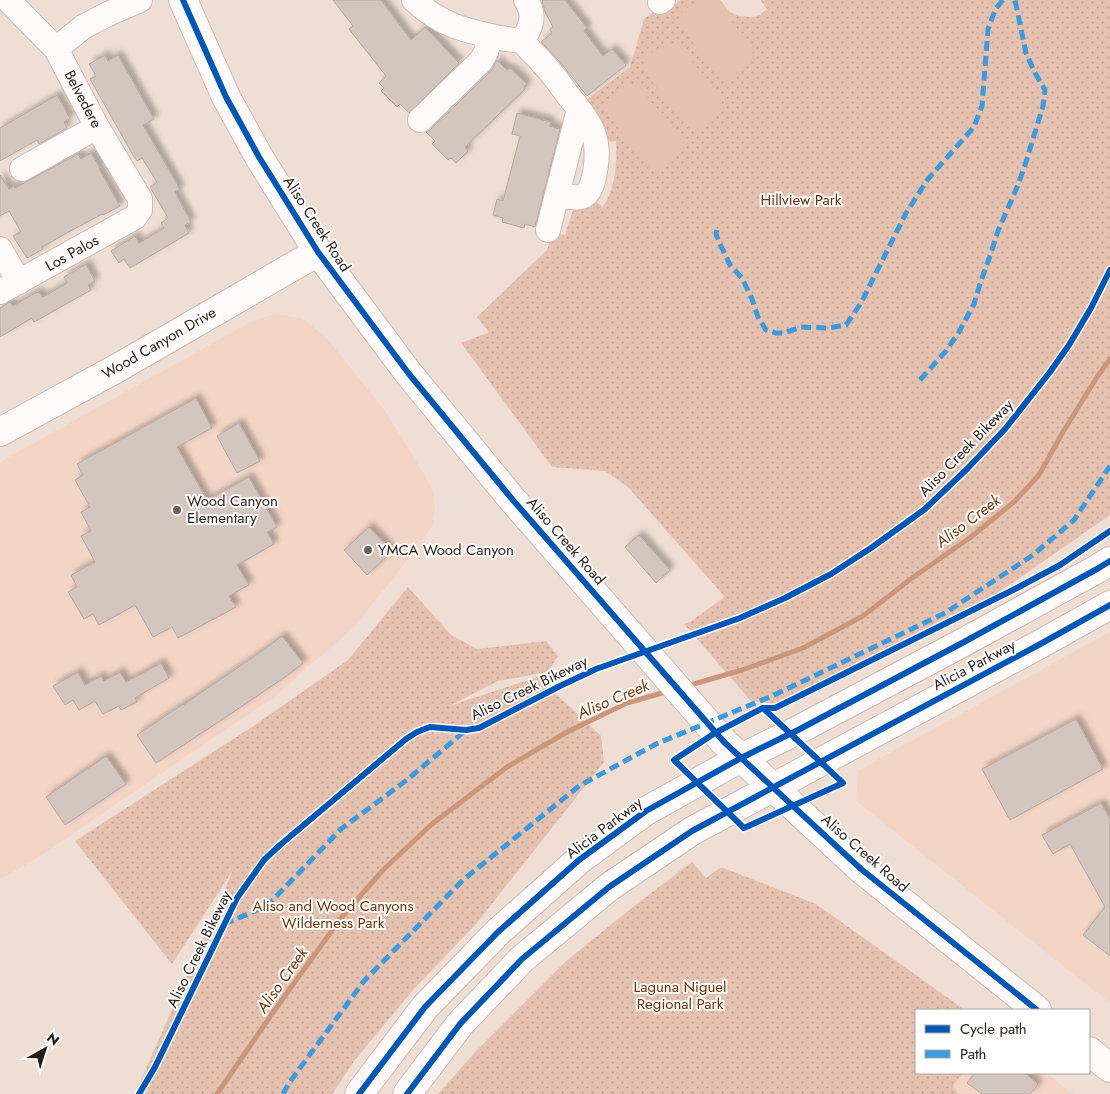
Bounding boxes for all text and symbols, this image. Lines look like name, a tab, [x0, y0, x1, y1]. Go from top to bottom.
street label: Belvedere	[59, 66, 108, 132]
street label: Aliso Creek Road	[278, 172, 356, 276]
park label: Hillview Park	[761, 189, 842, 211]
street label: Los Palos	[41, 229, 103, 277]
street label: Wood Canyon Drive	[98, 301, 220, 385]
street label: Aliso Creek Bikeway	[914, 394, 1019, 502]
water label: Aliso Creek	[930, 488, 1006, 554]
place label: Wood Canyon Elementary	[187, 490, 278, 529]
street label: Aliso Creek Road	[522, 492, 610, 590]
marker: Wood Canyon Elementary	[171, 504, 183, 516]
place label: YMCA Wood Canyon	[378, 539, 514, 561]
marker: YMCA Wood Canyon	[362, 544, 374, 556]
street label: Alicia Parkway	[929, 634, 1020, 696]
street label: Aliso Creek Bikeway	[467, 650, 592, 726]
water label: Aliso Creek	[573, 673, 654, 725]
street label: Alicia Parkway	[561, 792, 647, 864]
street label: Aliso Creek Road	[816, 809, 914, 897]
street label: Aliso Creek Bikeway	[161, 886, 237, 1011]
park label: Aliso and Wood Canyons Wilderness Park	[253, 895, 413, 934]
water label: Aliso Creek	[250, 941, 314, 1019]
park label: Laguna Niguel Regional Park	[633, 976, 727, 1015]
legend	[915, 1009, 1090, 1074]
text: Cycle path	[960, 1018, 1027, 1040]
north arrow	[20, 1024, 70, 1074]
text: N	[43, 1028, 64, 1050]
text: Path	[960, 1043, 986, 1065]

